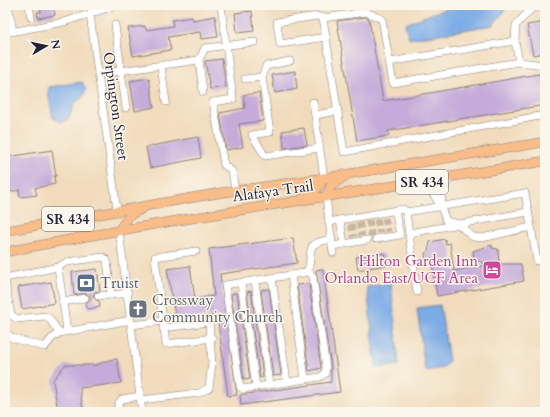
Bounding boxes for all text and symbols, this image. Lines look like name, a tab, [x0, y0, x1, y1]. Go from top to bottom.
north arrow	[26, 26, 66, 66]
text: N	[47, 39, 64, 51]
street label: Orpington Street	[99, 51, 134, 162]
road number: SR 434	[396, 170, 448, 194]
street label: Alafaya Trail	[231, 175, 315, 207]
road number: SR 434	[42, 207, 94, 231]
place label: Hilton Garden Inn Orlando East/UCF Area	[325, 251, 479, 288]
hotel icon: Hilton Garden Inn Orlando East/UCF Area	[481, 259, 503, 281]
bank icon: Truist	[75, 272, 97, 294]
place label: Truist	[100, 273, 139, 293]
place label: Crossway Community Church	[152, 290, 284, 327]
church icon: Crossway Community Church	[127, 298, 149, 320]

